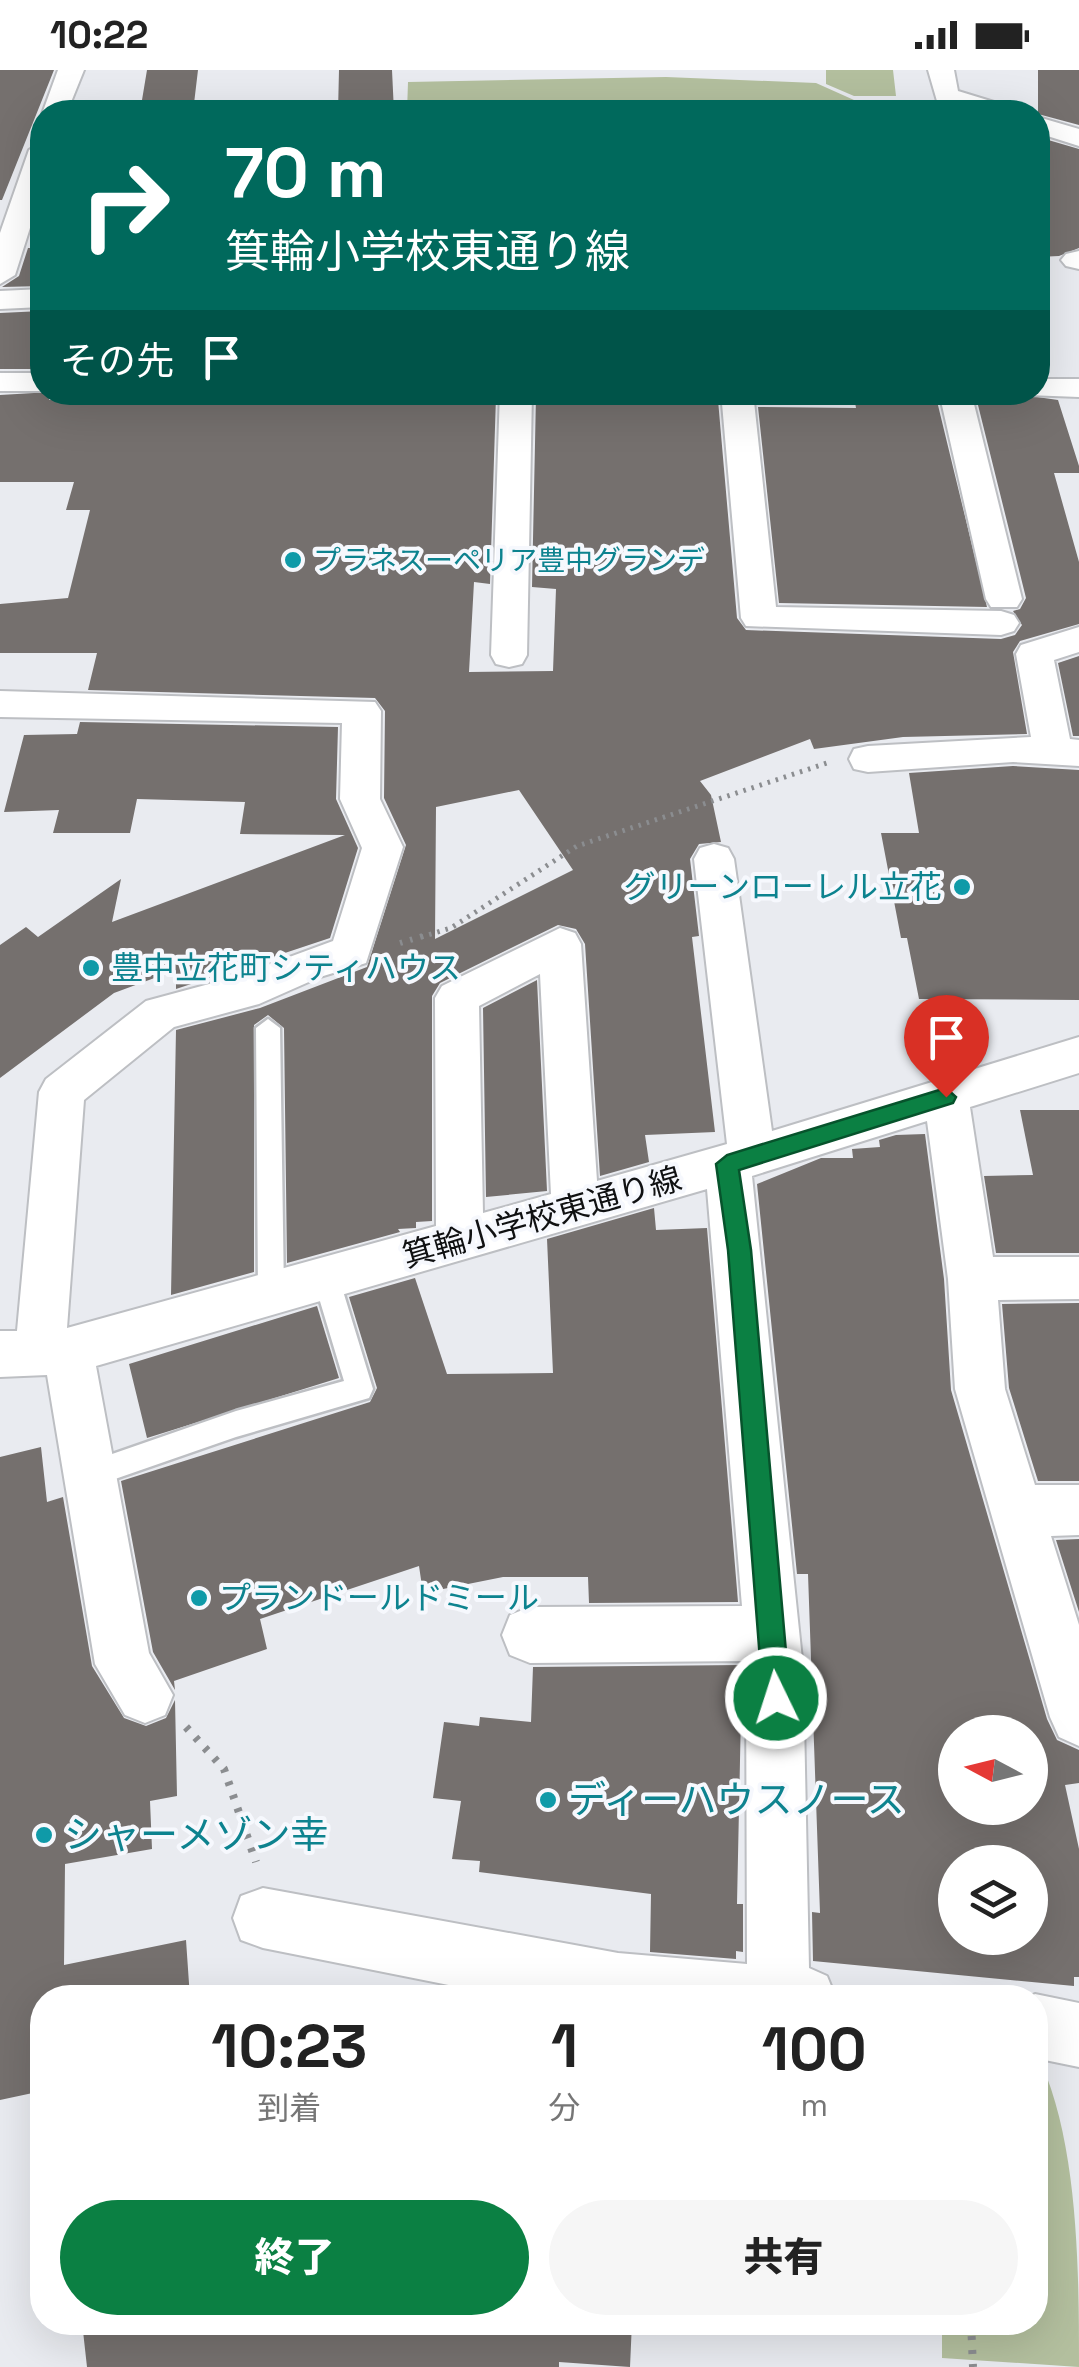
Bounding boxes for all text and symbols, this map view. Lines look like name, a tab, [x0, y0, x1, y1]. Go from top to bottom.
text: 10:22	[50, 11, 148, 59]
text: 70 m	[225, 128, 386, 217]
icon: right	[60, 140, 190, 270]
text: 箕輪小学校東通り線	[225, 223, 630, 280]
icon: arrive	[194, 330, 249, 385]
text: その先	[60, 337, 174, 385]
place label: プラネスーペリア豊中グランデ	[313, 542, 705, 578]
marker: プラネスーペリア豊中グランデ	[282, 549, 304, 571]
place label: グリーンローレル立花	[624, 867, 942, 907]
marker: グリーンローレル立花	[951, 876, 973, 898]
place label: 豊中立花町シティハウス	[111, 948, 461, 988]
marker: 豊中立花町シティハウス	[80, 957, 102, 979]
pin	[904, 995, 989, 1098]
icon: arrive	[919, 1010, 974, 1065]
street label: 箕輪小学校東通り線	[398, 1158, 686, 1276]
place label: プランドールドミール	[219, 1578, 539, 1618]
marker: プランドールドミール	[188, 1587, 210, 1609]
position arrow	[724, 1646, 828, 1750]
north arrow	[938, 1715, 1048, 1825]
map controls	[938, 1715, 1048, 1955]
place label: ディーハウスノース	[568, 1776, 905, 1824]
marker: ディーハウスノース	[537, 1789, 559, 1811]
place label: シャーメゾン幸	[64, 1811, 328, 1859]
marker: シャーメゾン幸	[33, 1824, 55, 1846]
button: layers	[938, 1845, 1048, 1955]
text: 10:23	[211, 2008, 367, 2085]
text: 1	[551, 2008, 578, 2085]
text: 100	[762, 2011, 867, 2088]
text: m	[800, 2085, 828, 2125]
text: 到着	[257, 2088, 321, 2128]
text: 分	[549, 2088, 581, 2128]
button: 終了	[60, 2200, 529, 2315]
button: 共有	[549, 2200, 1018, 2315]

